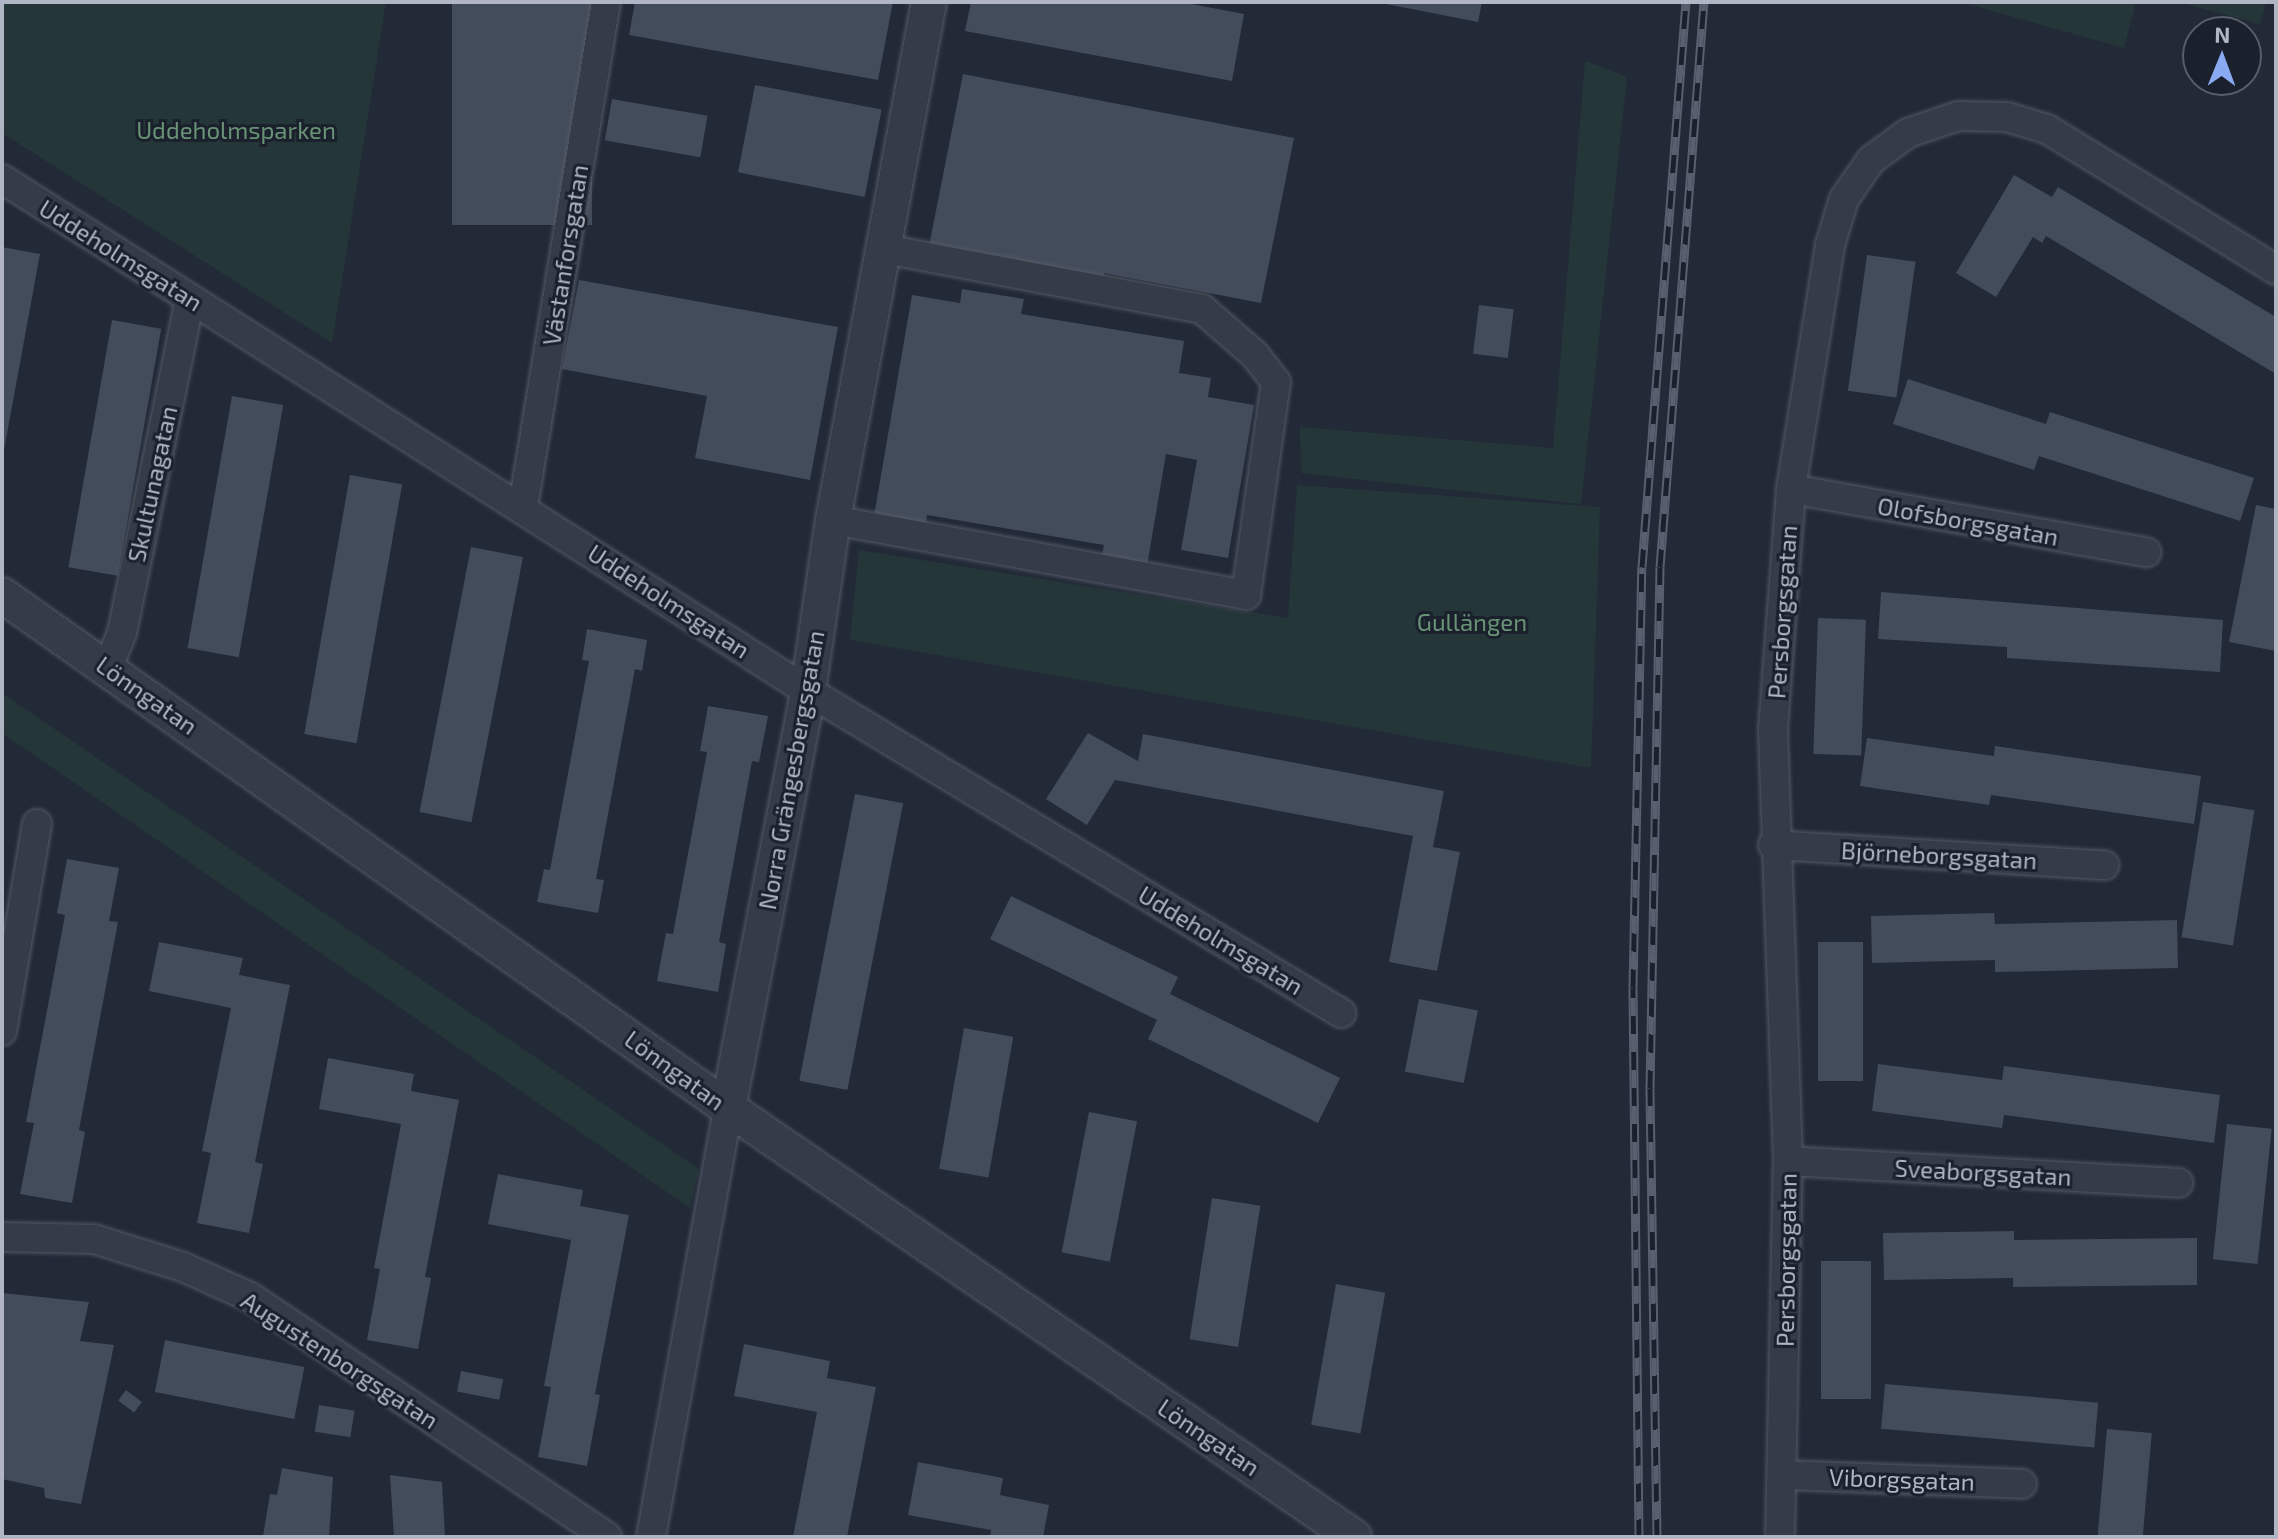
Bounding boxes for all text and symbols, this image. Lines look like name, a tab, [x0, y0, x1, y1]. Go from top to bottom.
north arrow	[2182, 16, 2262, 96]
text: N	[2214, 21, 2231, 47]
park label: Uddeholmsparken	[136, 116, 336, 144]
street label: Västanforsgatan	[536, 163, 594, 347]
street label: Uddeholmsgatan	[34, 193, 208, 317]
street label: Skultunagatan	[121, 403, 183, 565]
street label: Olofsborgsgatan	[1875, 491, 2061, 551]
street label: Persborgsgatan	[1762, 524, 1802, 700]
street label: Uddeholmsgatan	[583, 538, 755, 664]
park label: Gullängen	[1417, 608, 1527, 636]
street label: Norra Grängesbergsgatan	[752, 628, 830, 912]
street label: Lönngatan	[91, 650, 203, 740]
street label: Björneborgsgatan	[1840, 835, 2038, 875]
street label: Uddeholmsgatan	[1133, 879, 1309, 1001]
street label: Lönngatan	[619, 1024, 731, 1116]
street label: Sveaborgsgatan	[1894, 1153, 2072, 1191]
street label: Persborgsgatan	[1770, 1173, 1802, 1347]
street label: Augustenborgsgatan	[236, 1286, 444, 1434]
street label: Lönngatan	[1153, 1392, 1265, 1482]
street label: Viborgsgatan	[1829, 1462, 1975, 1496]

